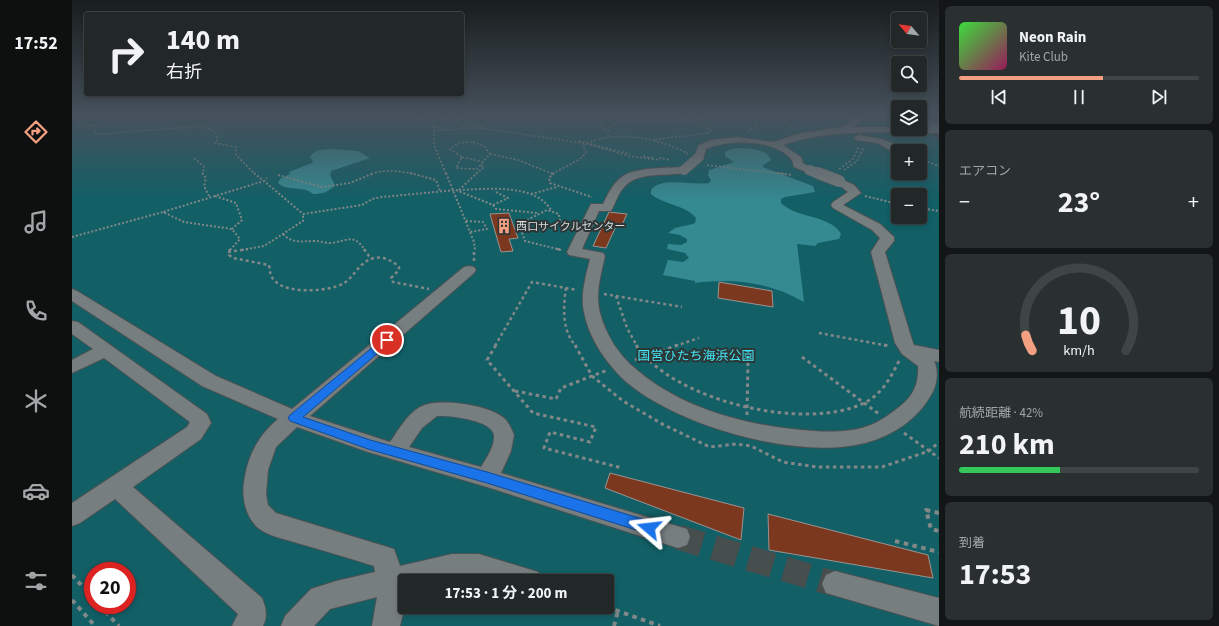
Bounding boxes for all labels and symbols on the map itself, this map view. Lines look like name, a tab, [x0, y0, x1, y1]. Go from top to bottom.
north arrow	[891, 12, 927, 48]
building icon: 西口サイクルセンター	[495, 217, 513, 235]
place label: 西口サイクルセンター	[516, 219, 625, 234]
pin	[370, 323, 404, 357]
park label: 国営ひたち海浜公園	[637, 347, 755, 365]
position arrow	[628, 507, 670, 549]
speed limit sign: 20	[84, 562, 136, 614]

